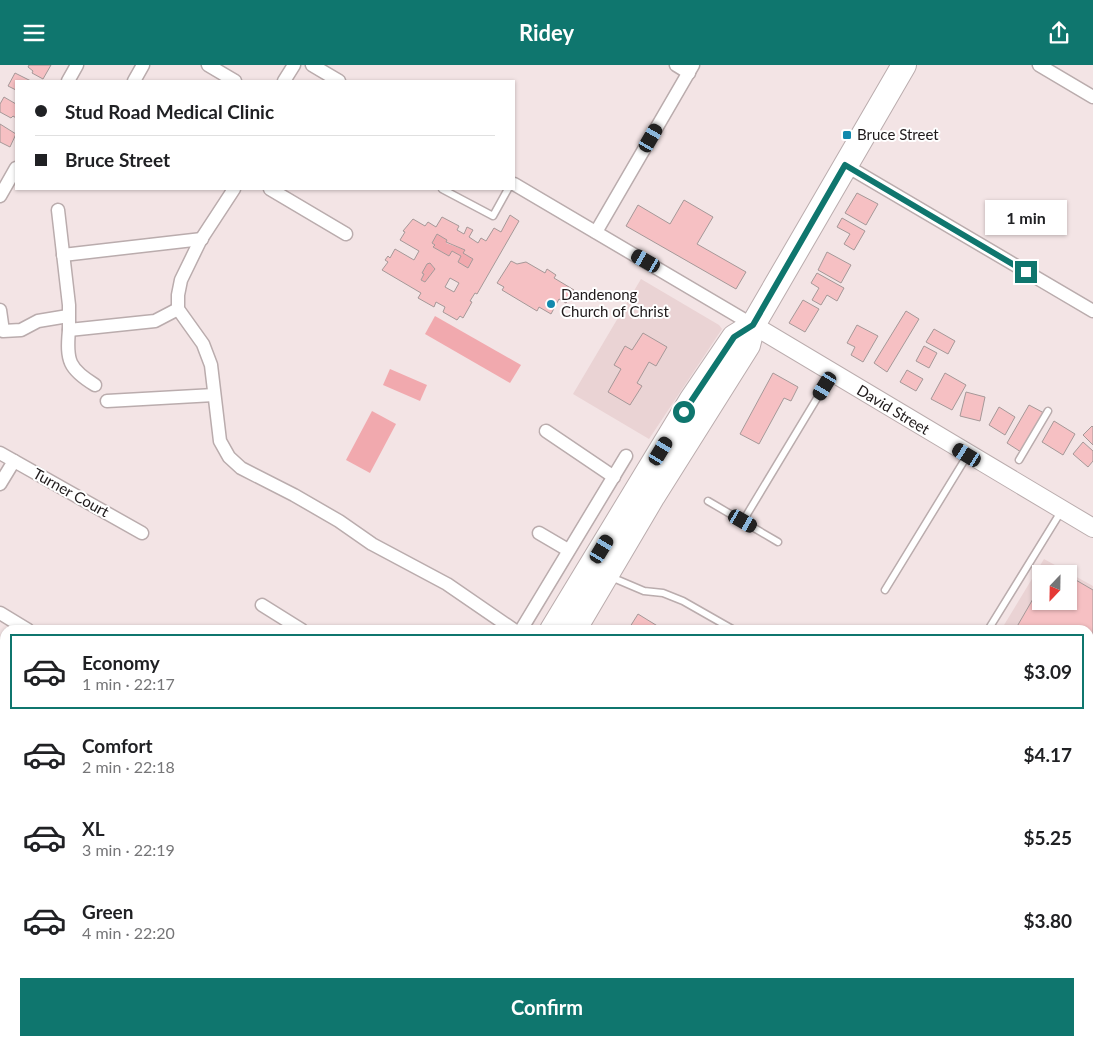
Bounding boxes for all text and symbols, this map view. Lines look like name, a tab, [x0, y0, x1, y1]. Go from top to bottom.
icon: menu	[20, 19, 48, 47]
text: Ridey	[519, 19, 574, 46]
icon: share	[1045, 19, 1073, 47]
text: Stud Road Medical Clinic	[65, 100, 274, 123]
car	[637, 121, 664, 155]
place label: Bruce Street	[857, 125, 939, 143]
marker: Bruce Street	[841, 129, 853, 141]
text: Bruce Street	[65, 148, 170, 171]
callout: 1 min	[985, 199, 1067, 235]
text: 1 min	[1006, 208, 1046, 227]
car	[629, 247, 662, 275]
route end	[1015, 261, 1037, 283]
place label: Dandenong Church of Christ	[561, 285, 669, 320]
marker: Dandenong Church of Christ	[545, 298, 557, 310]
car	[810, 369, 839, 403]
street label: David Street	[854, 380, 934, 438]
route start	[673, 401, 695, 423]
car	[646, 434, 675, 468]
car	[950, 441, 983, 469]
street label: Turner Court	[30, 464, 113, 521]
car	[726, 507, 759, 535]
car	[587, 532, 616, 566]
north arrow	[1032, 565, 1078, 610]
map controls	[1032, 565, 1077, 610]
icon: car	[22, 649, 67, 694]
text: Economy	[82, 651, 160, 674]
text: $3.09	[1023, 660, 1072, 683]
text: 1 min · 22:17	[82, 674, 175, 693]
icon: car	[22, 732, 67, 777]
text: Comfort	[82, 734, 153, 757]
text: $4.17	[1023, 743, 1072, 766]
text: 2 min · 22:18	[82, 757, 175, 776]
icon: car	[22, 815, 67, 860]
text: XL	[82, 817, 105, 840]
text: $5.25	[1023, 826, 1072, 849]
text: 3 min · 22:19	[82, 840, 175, 859]
icon: car	[22, 898, 67, 943]
text: Green	[82, 900, 133, 923]
text: $3.80	[1023, 909, 1072, 932]
text: 4 min · 22:20	[82, 923, 175, 942]
button: Confirm	[20, 978, 1074, 1036]

